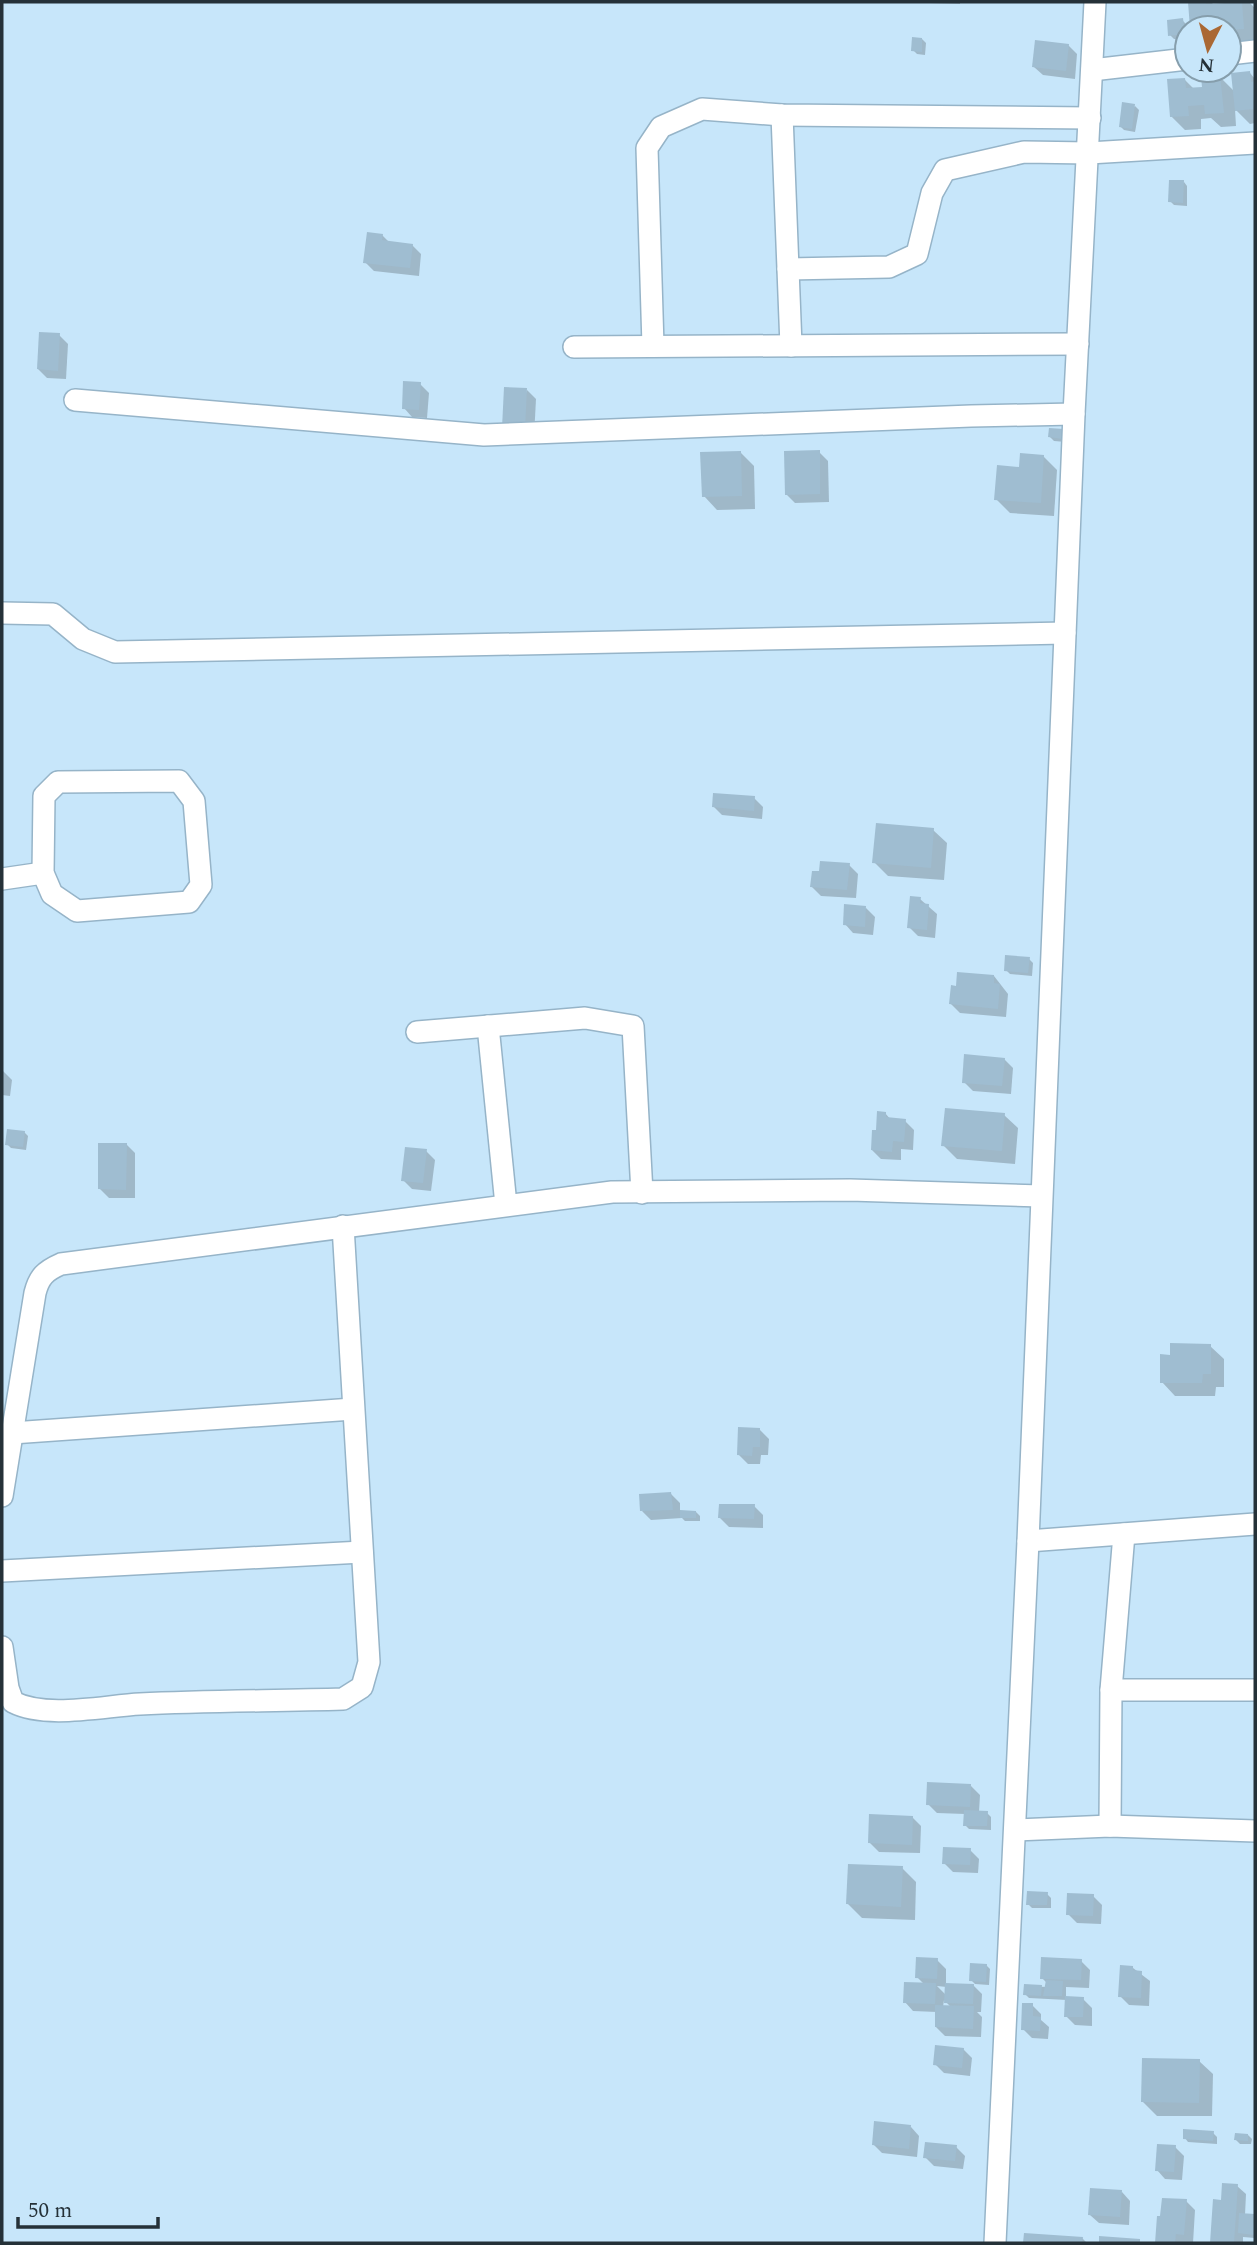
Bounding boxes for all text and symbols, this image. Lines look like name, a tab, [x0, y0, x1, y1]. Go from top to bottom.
north arrow	[1173, 14, 1243, 84]
text: N	[1197, 49, 1216, 80]
scale bar	[18, 2186, 158, 2230]
text: 50 m	[28, 2195, 72, 2227]

